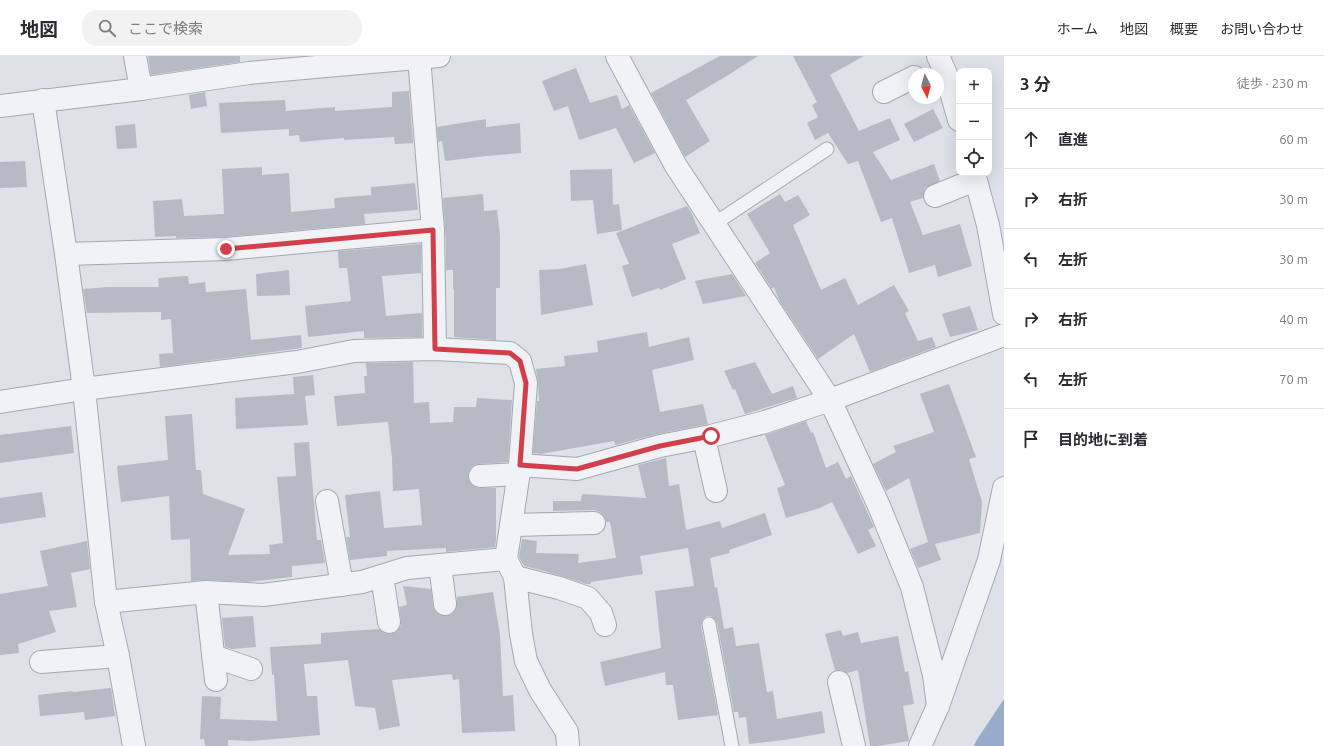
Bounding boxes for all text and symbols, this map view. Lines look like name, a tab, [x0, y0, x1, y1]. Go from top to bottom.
search box	[82, 10, 362, 46]
icon: search	[96, 17, 118, 39]
text: 地図	[20, 18, 58, 40]
text: ここで検索	[128, 20, 203, 37]
text: ホーム	[1056, 21, 1098, 37]
text: 地図	[1120, 21, 1148, 37]
text: 概要	[1170, 21, 1198, 37]
text: お問い合わせ	[1220, 21, 1304, 37]
north arrow	[908, 68, 944, 104]
map controls	[956, 68, 992, 176]
button: +	[956, 68, 992, 104]
text: 3 分	[1020, 74, 1051, 93]
text: 徒歩 · 230 m	[1237, 76, 1308, 90]
button: −	[956, 104, 992, 140]
icon: ahead	[1020, 128, 1042, 150]
text: 直進	[1058, 131, 1088, 148]
text: 60 m	[1279, 132, 1308, 146]
button: locate	[956, 140, 992, 176]
icon: right	[1020, 188, 1042, 210]
text: 右折	[1058, 191, 1088, 208]
text: 30 m	[1279, 192, 1308, 206]
route end	[217, 240, 235, 258]
icon: left	[1020, 248, 1042, 270]
text: 左折	[1058, 251, 1088, 268]
text: 30 m	[1279, 252, 1308, 266]
icon: right	[1020, 308, 1042, 330]
text: 右折	[1058, 311, 1088, 328]
text: 40 m	[1279, 312, 1308, 326]
icon: left	[1020, 368, 1042, 390]
text: 左折	[1058, 371, 1088, 388]
text: 70 m	[1279, 372, 1308, 386]
route start	[702, 427, 720, 445]
icon: arrive	[1020, 428, 1042, 450]
text: 目的地に到着	[1058, 431, 1148, 448]

